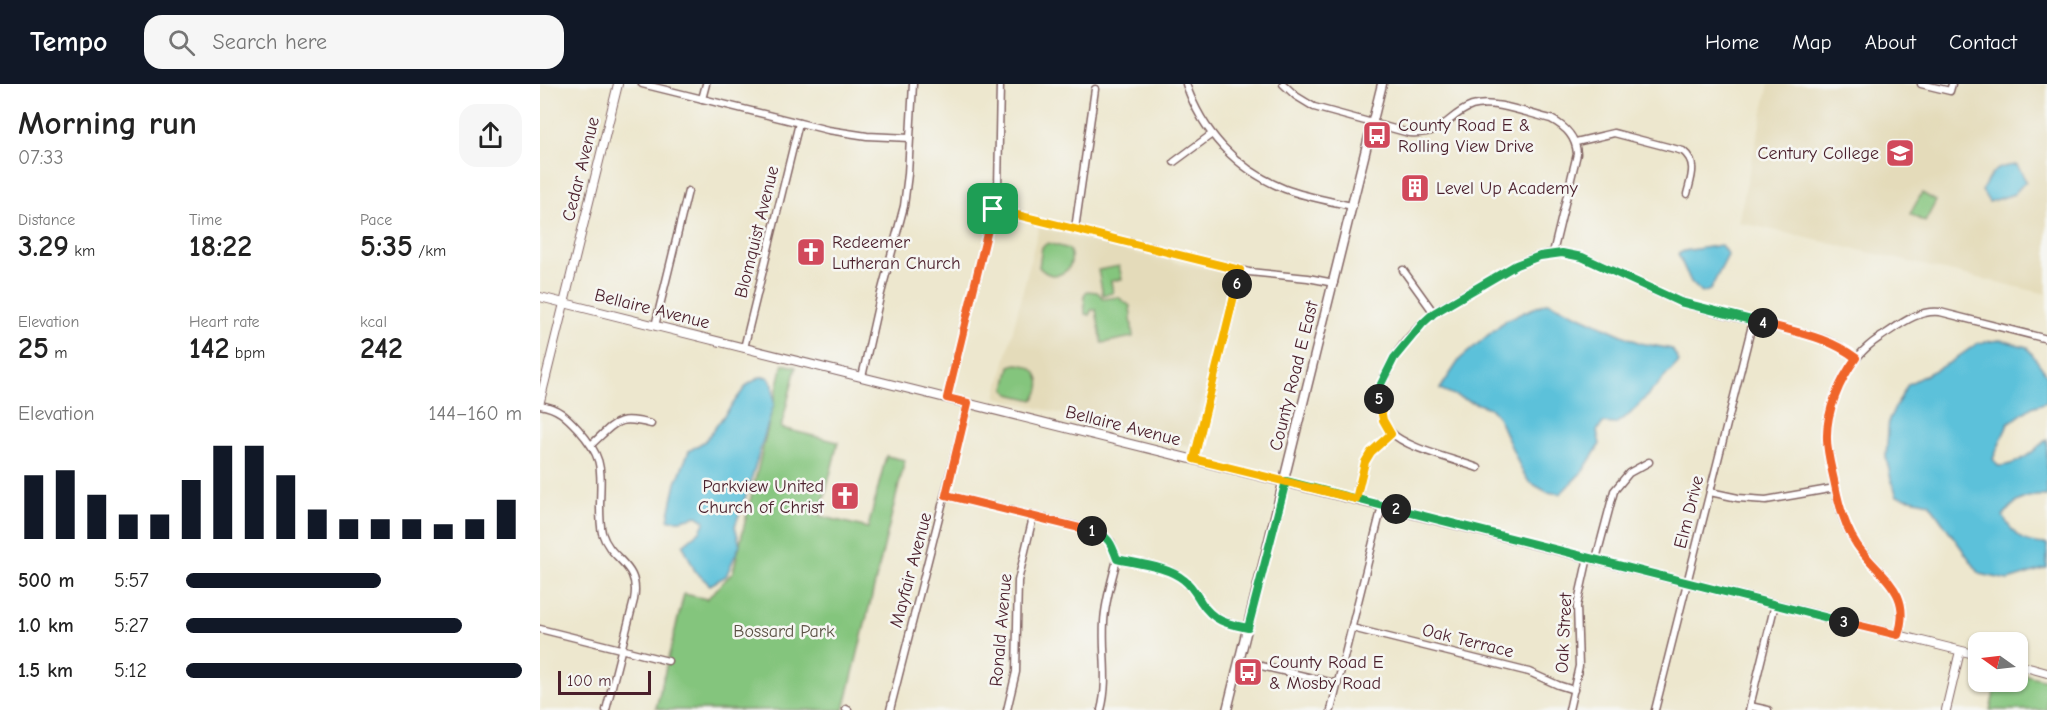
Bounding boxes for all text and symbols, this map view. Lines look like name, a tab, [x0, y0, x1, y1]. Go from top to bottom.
search box	[144, 15, 564, 69]
text: Tempo	[30, 26, 108, 58]
icon: search	[165, 26, 198, 59]
text: Search here	[213, 29, 327, 55]
text: Home	[1705, 30, 1759, 54]
text: Map	[1792, 30, 1832, 54]
text: About	[1865, 30, 1916, 54]
text: Contact	[1949, 30, 2017, 54]
text: Morning run	[18, 104, 197, 142]
button: share	[459, 104, 522, 167]
street label: Cedar Avenue	[558, 115, 604, 223]
place label: County Road E & Rolling View Drive	[1398, 115, 1534, 157]
bus stop icon: County Road E & Rolling View Drive	[1361, 119, 1393, 151]
school or university icon: Century College	[1884, 137, 1916, 169]
place label: Century College	[1757, 143, 1879, 164]
text: 07:33	[18, 146, 64, 169]
street label: Blomquist Avenue	[730, 164, 784, 300]
building icon: Level Up Academy	[1399, 172, 1431, 204]
place label: Level Up Academy	[1436, 178, 1579, 199]
pin	[967, 183, 1018, 234]
icon: arrive	[976, 192, 1009, 225]
text: Distance	[18, 211, 75, 229]
text: Time	[189, 211, 222, 229]
text: Pace	[360, 211, 392, 229]
text: 3.29	[18, 229, 69, 264]
text: 18:22	[189, 229, 252, 264]
text: 5:35	[360, 229, 413, 264]
place label: Redeemer Lutheran Church	[832, 232, 961, 274]
church icon: Redeemer Lutheran Church	[795, 236, 827, 268]
text: km	[69, 242, 95, 260]
text: /km	[413, 242, 446, 260]
pin: 6	[1222, 269, 1252, 299]
text: 6	[1233, 275, 1241, 293]
street label: Bellaire Avenue	[592, 285, 712, 333]
street label: County Road E East	[1265, 298, 1323, 453]
pin: 4	[1748, 308, 1778, 338]
text: Elevation	[18, 313, 79, 331]
text: Heart rate	[189, 313, 260, 331]
text: kcal	[360, 313, 387, 331]
text: 4	[1759, 314, 1767, 332]
text: 25	[18, 331, 49, 366]
text: 142	[189, 331, 230, 366]
text: 242	[360, 331, 403, 366]
text: m	[49, 344, 67, 362]
text: bpm	[230, 344, 265, 362]
pin: 5	[1364, 384, 1394, 414]
text: 5	[1375, 390, 1383, 408]
text: Elevation	[18, 402, 95, 425]
text: 144–160 m	[429, 402, 522, 425]
street label: Bellaire Avenue	[1063, 402, 1183, 450]
street label: Elm Drive	[1670, 473, 1708, 551]
place label: Parkview United Church of Christ	[698, 476, 825, 518]
church icon: Parkview United Church of Christ	[829, 480, 861, 512]
pin: 2	[1381, 494, 1411, 524]
text: 2	[1392, 500, 1400, 518]
street label: Mayfair Avenue	[886, 510, 936, 630]
pin: 1	[1077, 516, 1107, 546]
text: 1	[1089, 522, 1095, 540]
text: 500 m	[18, 569, 75, 592]
text: 5:57	[114, 569, 149, 592]
street label: Ronald Avenue	[986, 573, 1016, 687]
street label: Oak Street	[1551, 591, 1577, 674]
pin: 3	[1829, 607, 1859, 637]
text: 3	[1840, 613, 1848, 631]
text: 1.0 km	[18, 614, 74, 637]
text: 5:27	[114, 614, 148, 637]
street label: Oak Terrace	[1420, 620, 1516, 662]
park label: Bossard Park	[733, 621, 835, 642]
north arrow	[1968, 632, 2028, 692]
map controls	[1968, 632, 2028, 692]
place label: County Road E & Mosby Road	[1269, 652, 1384, 694]
bus stop icon: County Road E & Mosby Road	[1232, 656, 1264, 688]
text: 1.5 km	[18, 659, 73, 682]
text: 5:12	[114, 659, 147, 682]
scale bar	[558, 668, 651, 696]
text: 100 m	[567, 672, 611, 690]

